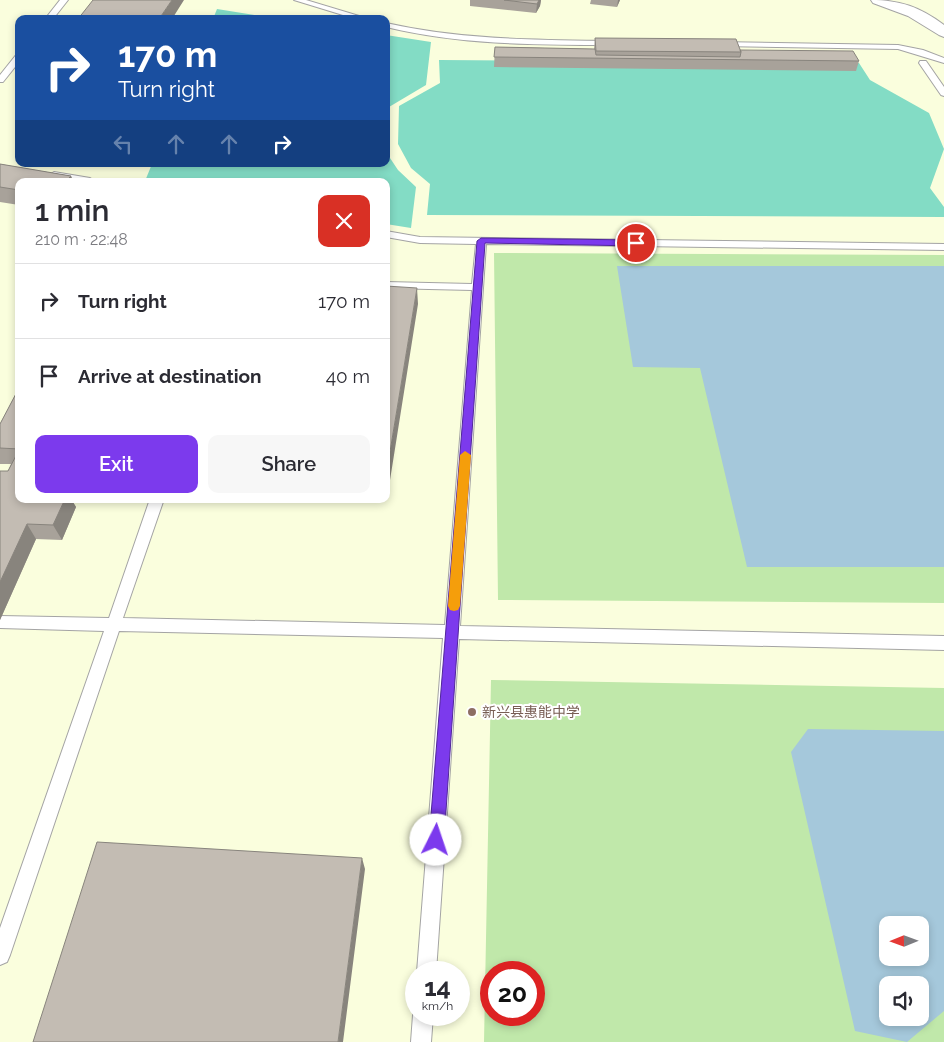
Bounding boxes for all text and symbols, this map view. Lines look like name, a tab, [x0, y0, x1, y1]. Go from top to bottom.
text: 170 m	[118, 34, 217, 75]
icon: right	[35, 35, 100, 100]
text: Turn right	[118, 76, 215, 102]
icon: left	[109, 130, 137, 158]
icon: ahead	[162, 130, 190, 158]
icon: ahead	[215, 130, 243, 158]
icon: right	[268, 130, 296, 158]
text: 1 min	[35, 193, 110, 228]
button: close	[318, 195, 370, 247]
pin	[615, 222, 657, 264]
icon: arrive	[622, 229, 650, 257]
text: 210 m · 22:48	[35, 230, 128, 249]
icon: right	[35, 287, 63, 315]
text: Turn right	[78, 290, 167, 312]
text: 170 m	[318, 290, 370, 312]
icon: arrive	[35, 362, 63, 390]
text: Arrive at destination	[78, 365, 262, 387]
text: 40 m	[326, 365, 370, 387]
button: Exit	[35, 435, 198, 493]
button: Share	[208, 435, 370, 493]
place label: 新兴县惠能中学	[482, 704, 580, 720]
marker: 新兴县惠能中学	[466, 706, 478, 718]
position arrow	[409, 813, 461, 865]
north arrow	[879, 916, 929, 966]
map controls	[879, 916, 929, 1026]
speed limit sign: 20	[480, 961, 545, 1026]
text: 14	[424, 972, 451, 1002]
button: sound	[879, 976, 929, 1026]
text: km/h	[422, 999, 453, 1013]

